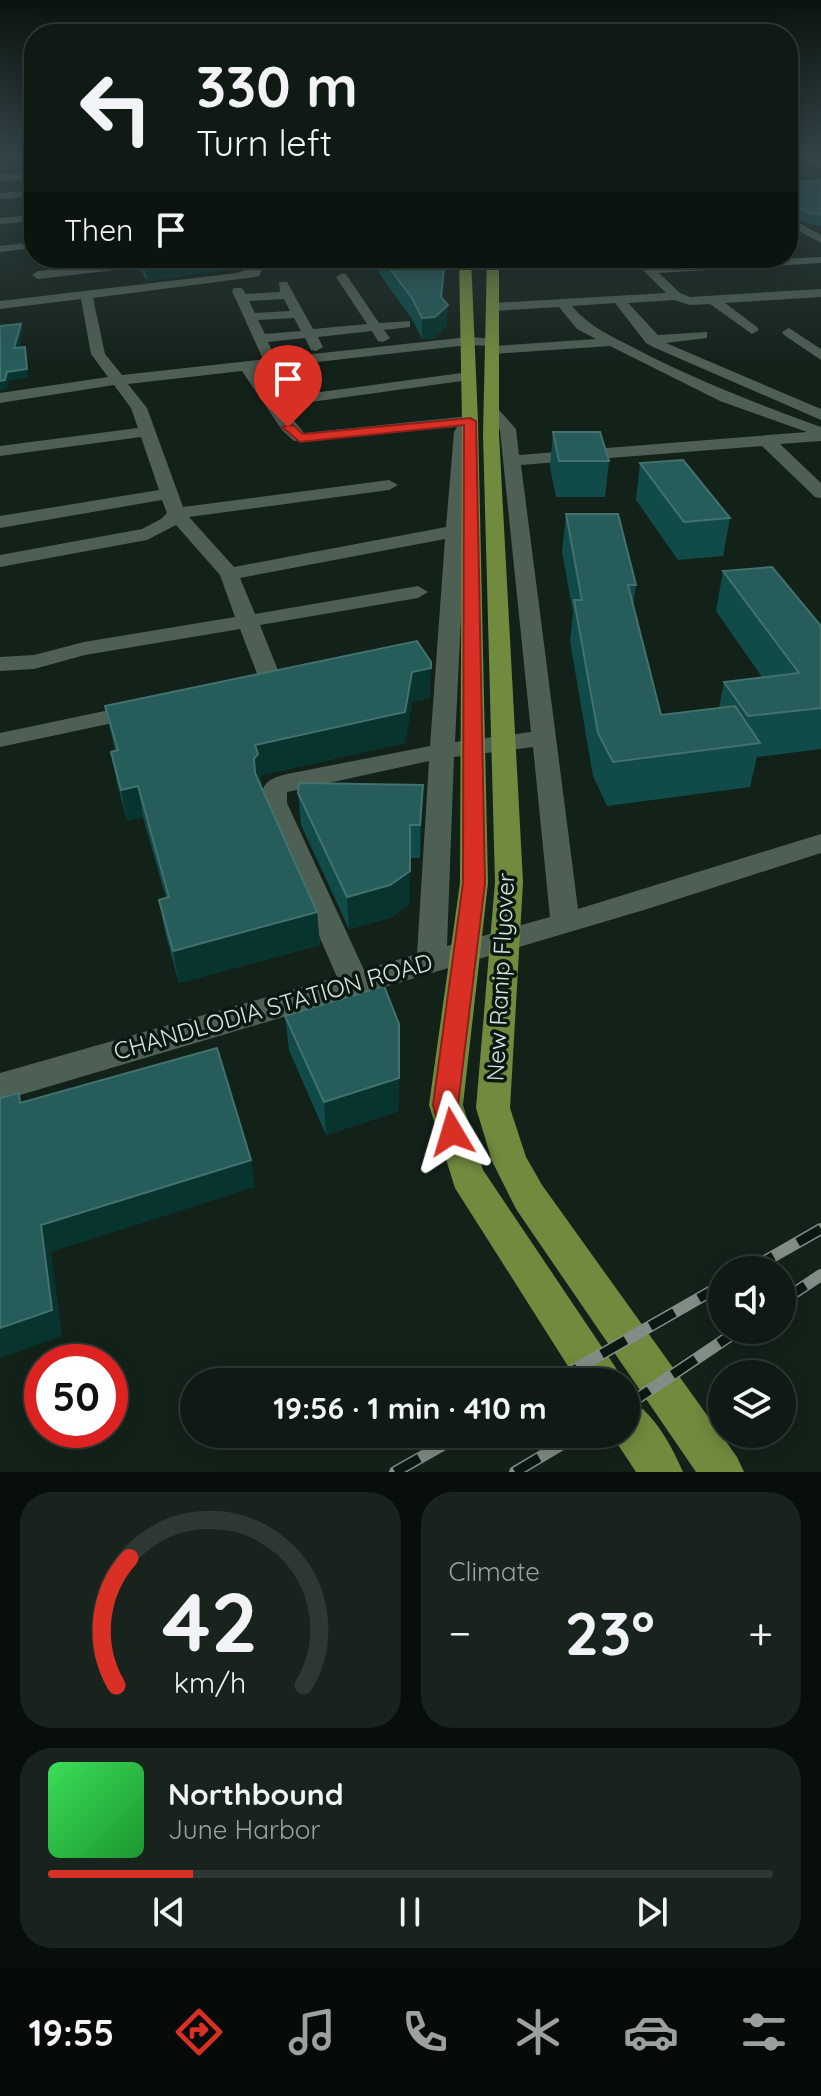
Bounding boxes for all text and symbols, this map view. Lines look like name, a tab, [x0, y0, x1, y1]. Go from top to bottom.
text: 330 m	[196, 51, 358, 121]
icon: left	[64, 56, 168, 160]
text: Turn left	[196, 120, 332, 165]
icon: arrive	[149, 208, 193, 252]
text: Then	[64, 211, 133, 249]
pin	[254, 345, 322, 427]
icon: arrive	[266, 357, 310, 401]
street label: New Ranip Flyover	[480, 872, 520, 1082]
street label: CHANDLODIA STATION ROAD	[110, 946, 436, 1066]
position arrow	[410, 1090, 494, 1174]
map controls	[708, 1256, 796, 1448]
button: sound	[708, 1256, 796, 1344]
speed limit sign: 50	[24, 1344, 128, 1448]
button: layers	[708, 1360, 796, 1448]
text: 19:56 · 1 min · 410 m	[273, 1389, 547, 1427]
text: Climate	[449, 1555, 540, 1588]
text: 42	[162, 1569, 258, 1673]
text: 23°	[565, 1595, 655, 1670]
text: −	[449, 1605, 471, 1660]
text: +	[748, 1605, 773, 1660]
text: km/h	[174, 1664, 247, 1700]
text: Northbound	[168, 1775, 344, 1813]
text: June Harbor	[168, 1813, 320, 1846]
icon: previous	[147, 1890, 191, 1934]
icon: pause	[388, 1890, 432, 1934]
icon: next	[630, 1890, 674, 1934]
icon: directions	[171, 2004, 227, 2060]
icon: music	[284, 2004, 340, 2060]
icon: phone	[397, 2004, 453, 2060]
icon: climate	[510, 2004, 566, 2060]
icon: car	[623, 2004, 679, 2060]
icon: filters	[736, 2004, 792, 2060]
text: 19:55	[29, 2010, 114, 2055]

